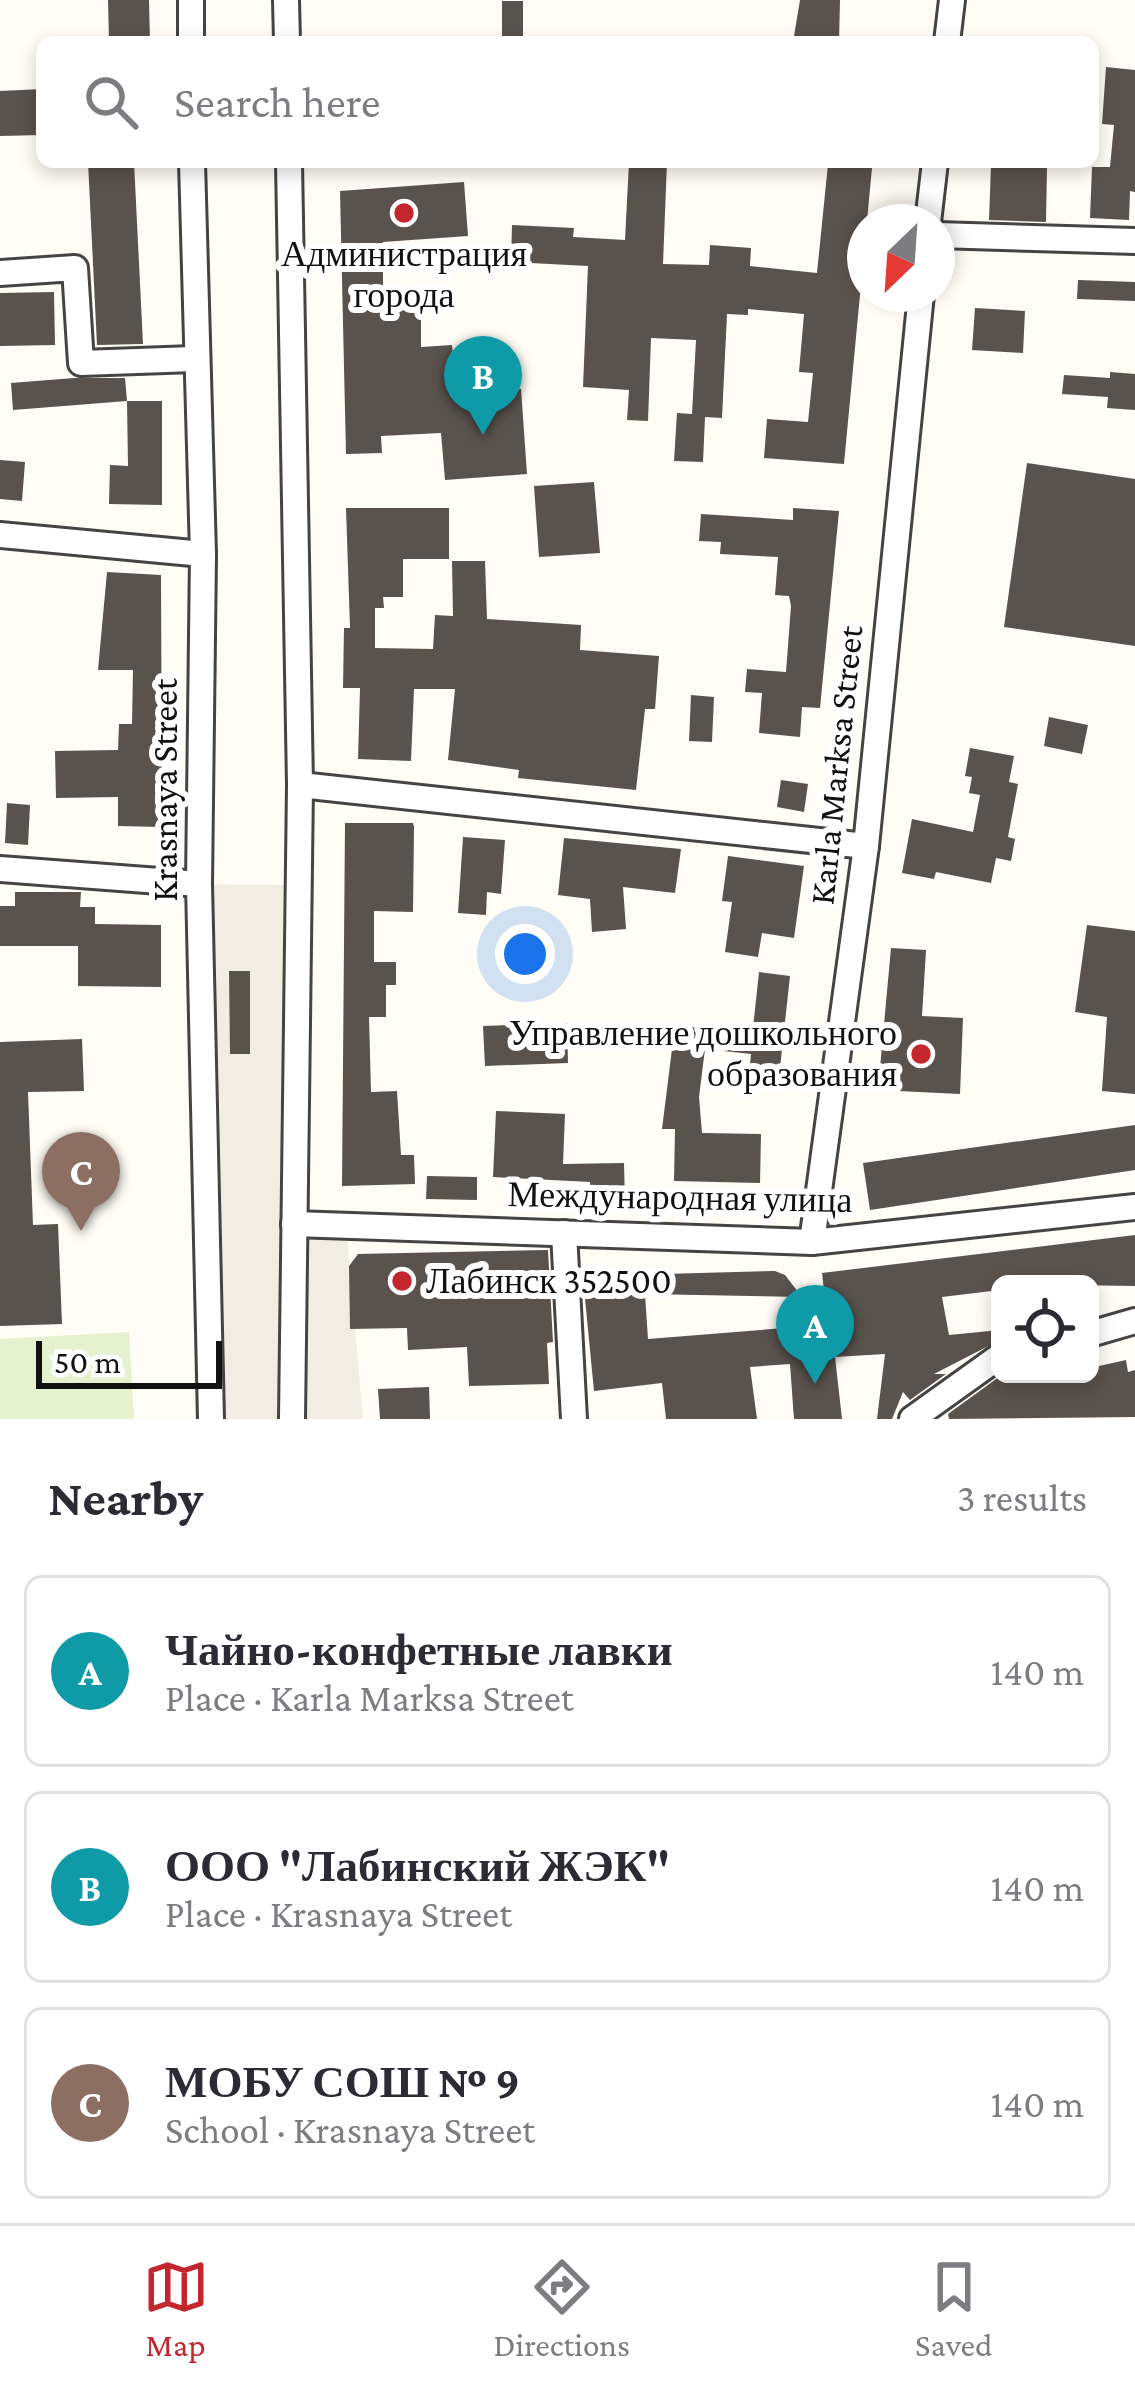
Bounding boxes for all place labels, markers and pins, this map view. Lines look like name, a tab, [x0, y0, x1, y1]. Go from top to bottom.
marker: Администрация города	[391, 200, 417, 226]
place label: Администрация города	[281, 234, 527, 315]
pin: B	[444, 336, 522, 435]
place label: Управление дошкольного образования	[509, 1013, 897, 1094]
marker: Управление дошкольного образования	[908, 1041, 934, 1067]
pin: C	[42, 1132, 120, 1231]
place label: Лабинск 352500	[426, 1261, 672, 1301]
marker: Лабинск 352500	[389, 1268, 415, 1294]
pin: A	[776, 1285, 854, 1384]

